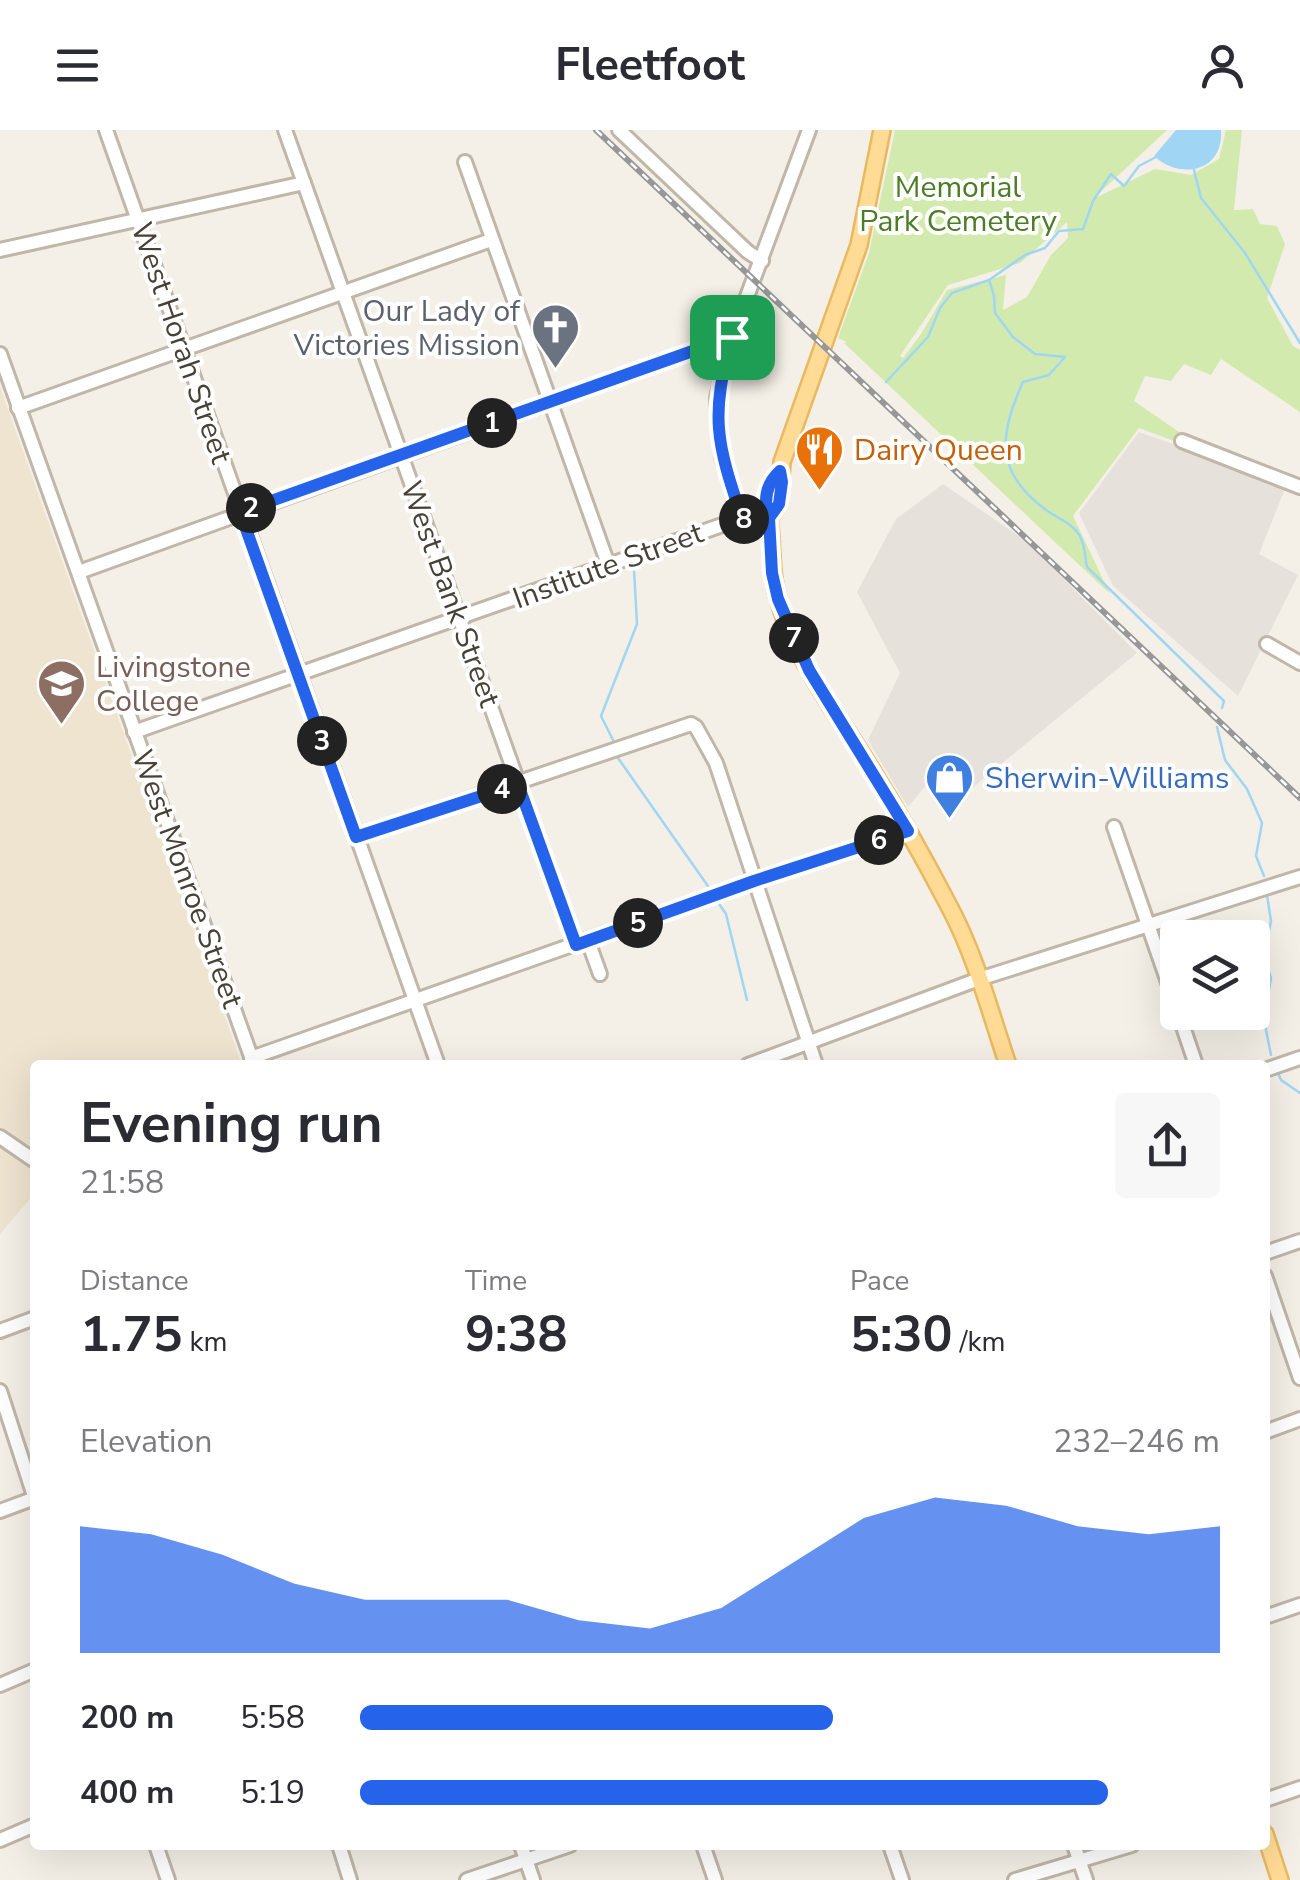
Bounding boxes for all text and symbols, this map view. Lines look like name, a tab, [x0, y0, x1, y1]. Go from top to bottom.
text: Fleetfoot	[555, 35, 745, 96]
icon: menu	[50, 38, 105, 93]
icon: person	[1195, 38, 1250, 93]
park label: Memorial Park Cemetery	[859, 167, 1057, 242]
street label: West Horah Street	[121, 217, 242, 469]
place label: Our Lady of Victories Mission	[292, 291, 521, 366]
pin	[690, 295, 775, 380]
church icon: Our Lady of Victories Mission	[529, 302, 581, 370]
icon: arrive	[705, 310, 760, 365]
pin: 1	[467, 398, 517, 448]
text: 1	[484, 404, 500, 442]
restaurant icon: Dairy Queen	[793, 424, 845, 492]
place label: Dairy Queen	[854, 430, 1023, 471]
street label: West Bank Street	[390, 475, 510, 713]
pin: 2	[226, 483, 276, 533]
text: 2	[243, 489, 259, 527]
pin: 8	[719, 494, 769, 544]
text: 8	[736, 500, 752, 538]
street label: Institute Street	[507, 512, 709, 619]
pin: 7	[769, 613, 819, 663]
text: 7	[786, 619, 802, 657]
place label: Livingstone College	[96, 647, 251, 722]
school or university icon: Livingstone College	[35, 658, 87, 726]
pin: 3	[297, 716, 347, 766]
text: 3	[314, 722, 330, 760]
street label: West Monroe Street	[121, 744, 253, 1014]
shop icon: Sherwin-Williams	[924, 752, 976, 820]
place label: Sherwin-Williams	[985, 758, 1229, 799]
pin: 4	[477, 764, 527, 814]
text: 4	[494, 770, 510, 808]
pin: 6	[854, 815, 904, 865]
text: 6	[871, 821, 887, 859]
pin: 5	[613, 898, 663, 948]
text: 5	[630, 904, 646, 942]
map controls	[1160, 920, 1270, 1030]
button: layers	[1160, 920, 1270, 1030]
text: Evening run	[80, 1086, 383, 1161]
button: share	[1115, 1093, 1220, 1198]
text: 21:58	[80, 1161, 164, 1204]
text: Distance	[80, 1262, 189, 1300]
text: Time	[465, 1262, 527, 1300]
text: Pace	[850, 1262, 909, 1300]
text: 1.75	[80, 1300, 182, 1369]
text: 9:38	[465, 1300, 567, 1369]
text: 5:30	[850, 1300, 952, 1369]
text: km	[182, 1323, 228, 1361]
text: /km	[952, 1323, 1005, 1361]
text: Elevation	[80, 1420, 213, 1463]
text: 232–246 m	[1053, 1420, 1220, 1463]
text: 200 m	[80, 1696, 174, 1739]
text: 5:58	[240, 1696, 305, 1739]
text: 400 m	[80, 1771, 174, 1814]
text: 5:19	[240, 1771, 305, 1814]

